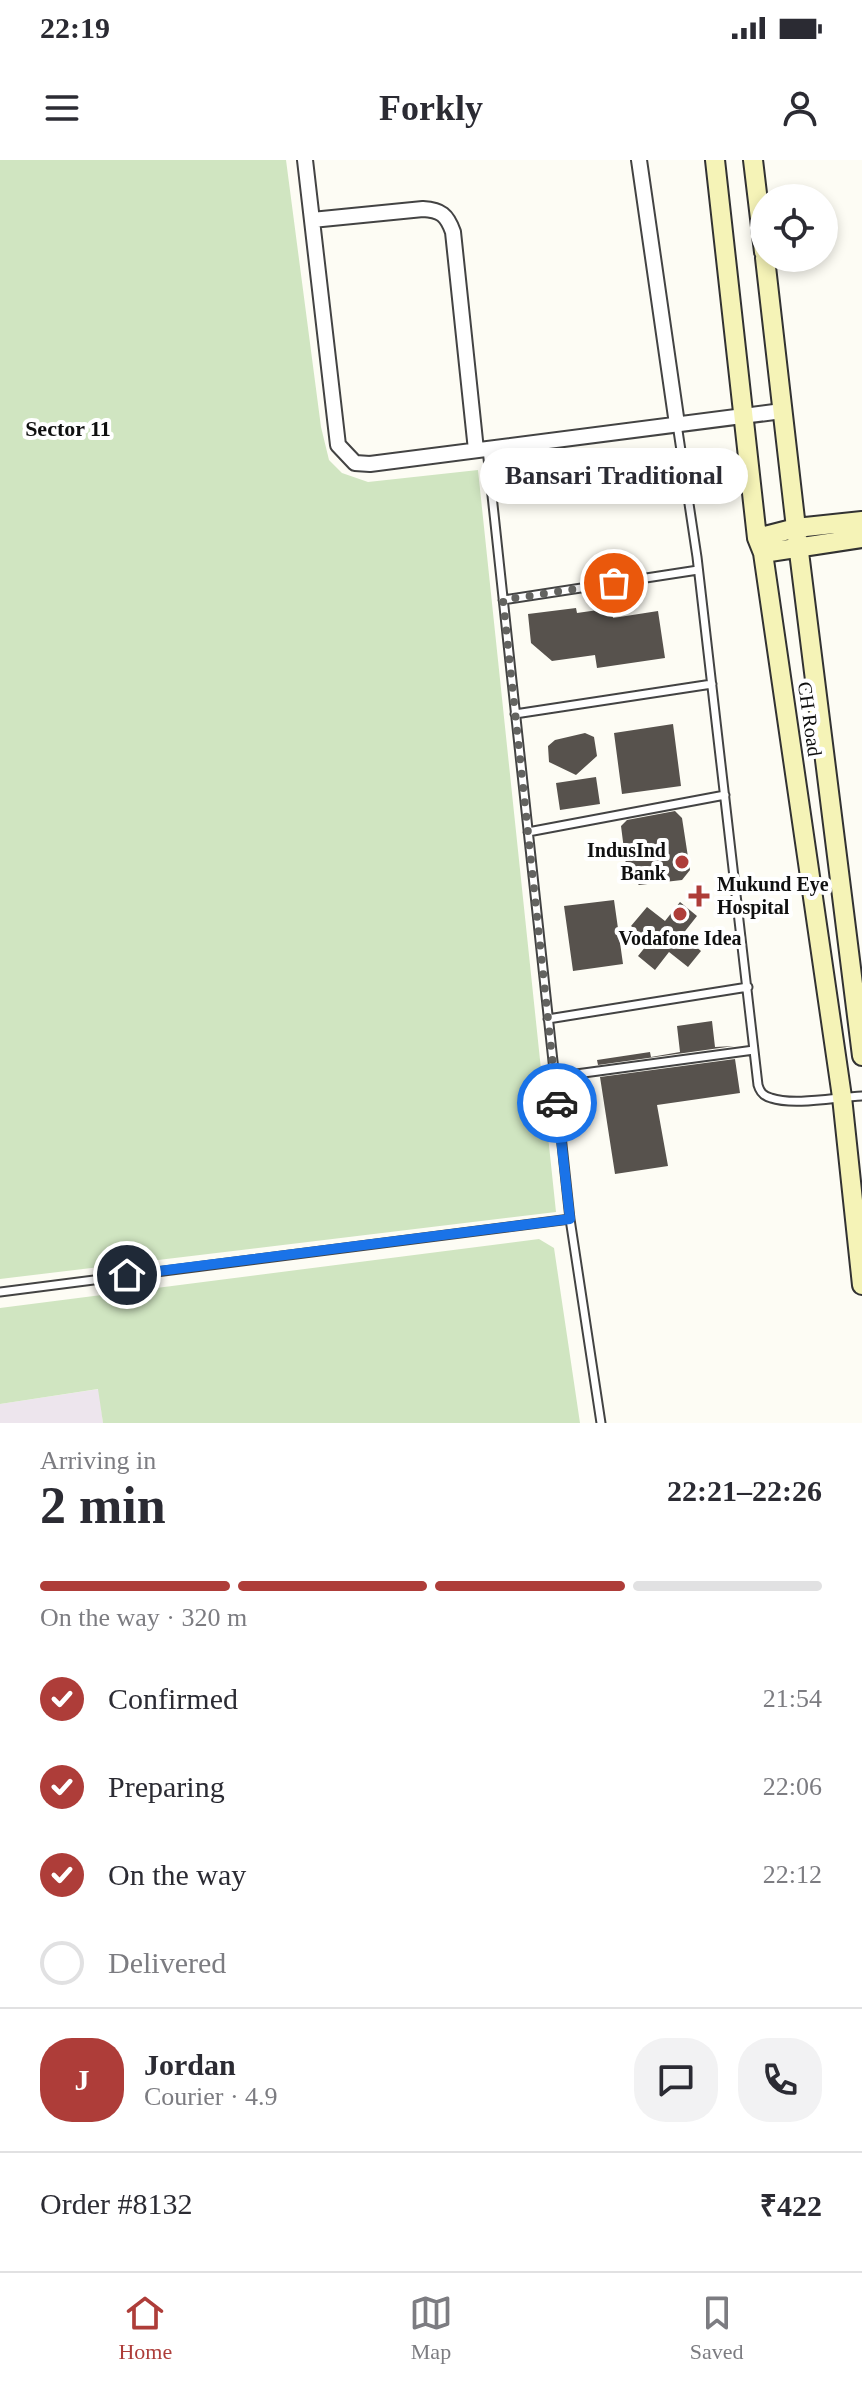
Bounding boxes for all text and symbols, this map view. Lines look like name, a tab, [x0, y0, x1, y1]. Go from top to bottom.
text: 22:19	[40, 11, 110, 44]
icon: menu	[40, 86, 84, 130]
icon: person	[778, 86, 822, 130]
text: Forkly	[379, 88, 483, 128]
map controls	[750, 184, 838, 272]
button: locate	[750, 184, 838, 272]
district label: Sector 11	[25, 416, 111, 441]
callout: Bansari Traditional	[480, 447, 748, 503]
text: Bansari Traditional	[505, 461, 723, 490]
pin	[580, 549, 648, 617]
icon: bag	[592, 561, 636, 605]
street label: CH Road	[794, 680, 826, 758]
place label: IndusInd Bank	[587, 839, 667, 884]
marker: IndusInd Bank	[673, 853, 691, 871]
place label: Mukund Eye Hospital	[717, 873, 829, 919]
marker: Mukund Eye Hospital	[688, 885, 710, 907]
marker: Vodafone Idea	[671, 905, 689, 923]
place label: Vodafone Idea	[618, 927, 742, 949]
courier	[517, 1063, 597, 1143]
icon: car	[535, 1081, 579, 1125]
pin	[93, 1241, 161, 1309]
icon: home	[105, 1253, 149, 1297]
text: Arriving in	[40, 1446, 156, 1475]
text: 22:21–22:26	[667, 1474, 822, 1507]
text: 2 min	[40, 1477, 166, 1534]
text: On the way · 320 m	[40, 1603, 247, 1632]
icon: check	[40, 1677, 84, 1721]
text: Confirmed	[108, 1682, 238, 1715]
text: 21:54	[763, 1684, 822, 1713]
icon: check	[40, 1765, 84, 1809]
text: Preparing	[108, 1770, 225, 1803]
text: 22:06	[763, 1772, 822, 1801]
icon: check	[40, 1853, 84, 1897]
text: On the way	[108, 1858, 246, 1891]
text: 22:12	[763, 1860, 822, 1889]
text: Delivered	[108, 1946, 226, 1979]
button: chat	[634, 2038, 718, 2122]
button: phone	[738, 2038, 822, 2122]
text: Jordan	[144, 2048, 236, 2081]
text: J	[75, 2063, 90, 2096]
text: Courier · 4.9	[144, 2082, 278, 2111]
text: Order #8132	[40, 2187, 192, 2220]
text: ₹422	[760, 2189, 822, 2222]
tab: Home	[118, 2291, 172, 2365]
tab: Map	[409, 2291, 453, 2365]
tab: Saved	[690, 2291, 744, 2365]

